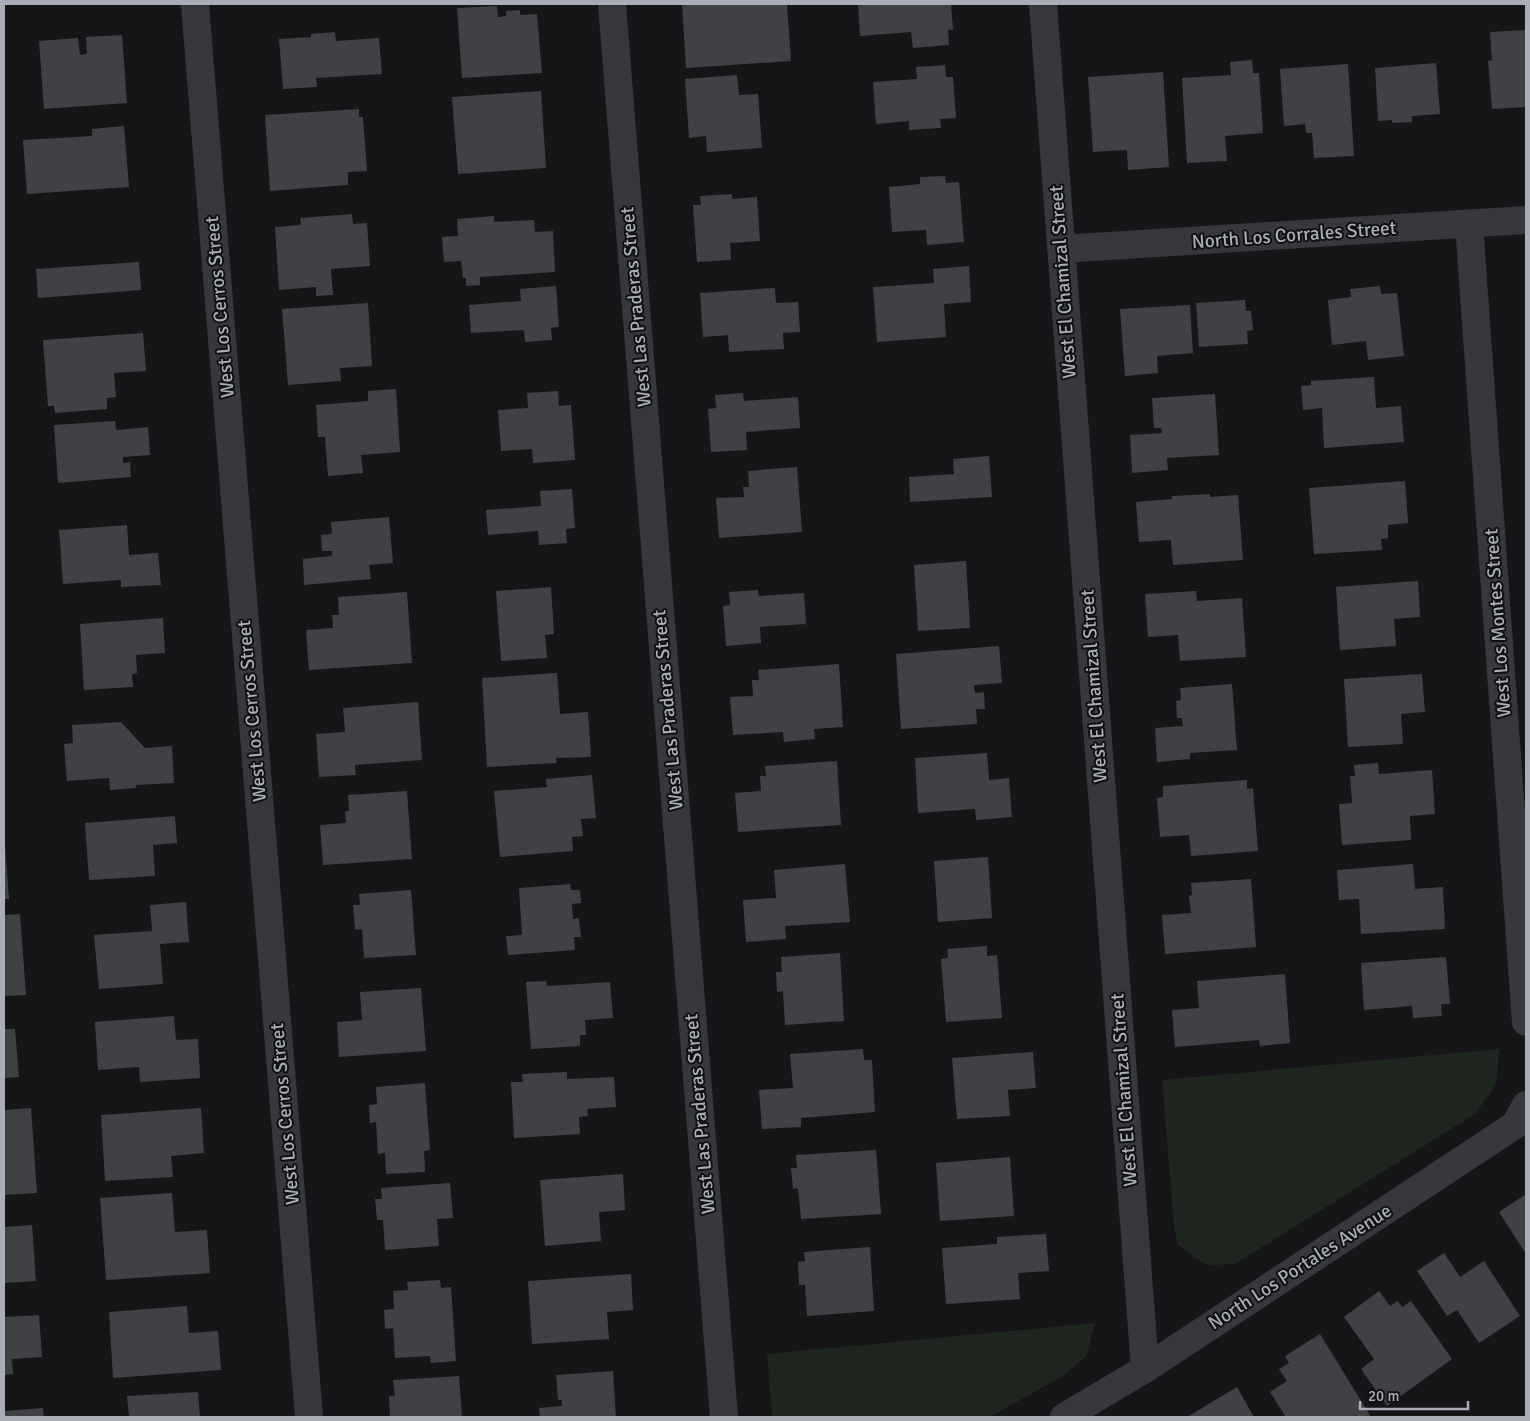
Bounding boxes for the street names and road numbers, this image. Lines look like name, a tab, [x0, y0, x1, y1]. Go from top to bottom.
street label: West El Chamizal Street	[1044, 184, 1082, 379]
street label: West Las Praderas Street	[615, 206, 657, 408]
street label: West Los Cerros Street	[200, 215, 240, 399]
street label: North Los Corrales Street	[1191, 216, 1397, 254]
street label: West Los Montes Street	[1479, 527, 1517, 718]
street label: West El Chamizal Street	[1075, 588, 1113, 783]
street label: West Las Praderas Street	[647, 609, 689, 811]
street label: West Los Cerros Street	[232, 619, 272, 803]
street label: West El Chamizal Street	[1105, 992, 1143, 1187]
street label: West Las Praderas Street	[679, 1013, 721, 1215]
street label: West Los Cerros Street	[265, 1022, 305, 1206]
street label: North Los Portales Avenue	[1204, 1199, 1396, 1335]

